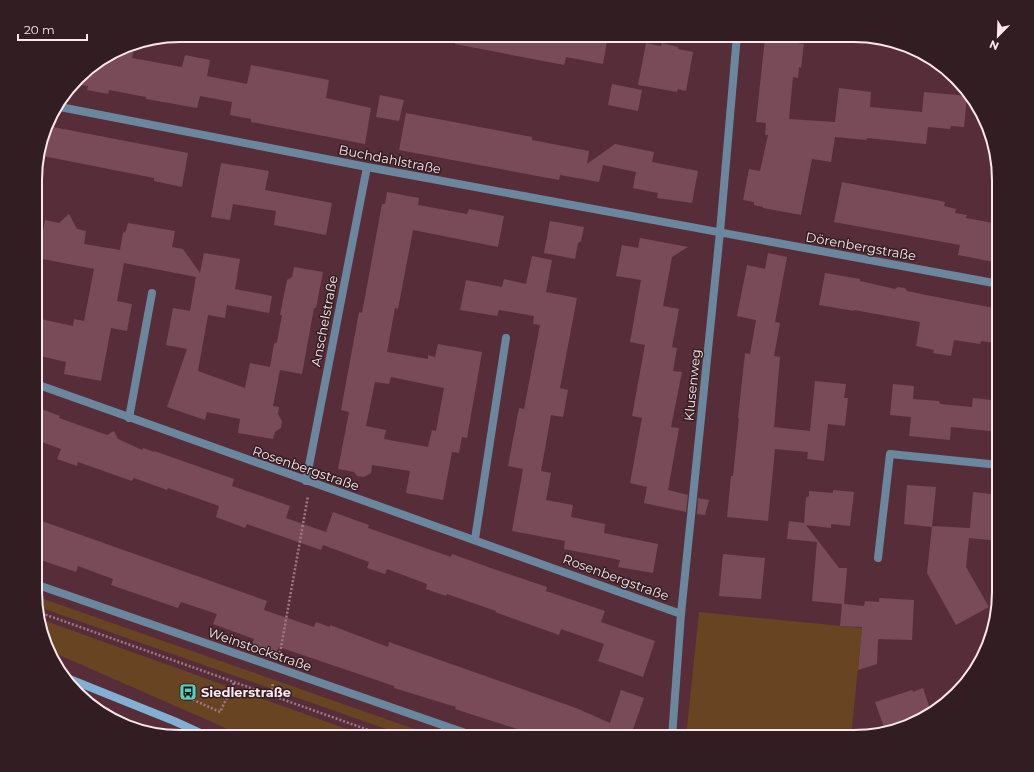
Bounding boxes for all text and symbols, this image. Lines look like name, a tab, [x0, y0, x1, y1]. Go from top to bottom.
scale bar	[18, 16, 87, 42]
north arrow	[978, 16, 1018, 56]
text: 20 m	[24, 22, 55, 37]
text: N	[987, 37, 1001, 53]
street label: Buchdahlstraße	[338, 141, 443, 177]
street label: Dörenbergstraße	[805, 228, 918, 264]
street label: Anschelstraße	[307, 274, 341, 368]
street label: Klusenweg	[680, 348, 704, 422]
street label: Rosenbergstraße	[251, 442, 362, 494]
street label: Rosenbergstraße	[561, 550, 671, 604]
street label: Weinstockstraße	[206, 624, 314, 674]
bus stop icon: Siedlerstraße	[178, 682, 198, 702]
place label: Siedlerstraße	[201, 684, 291, 700]

